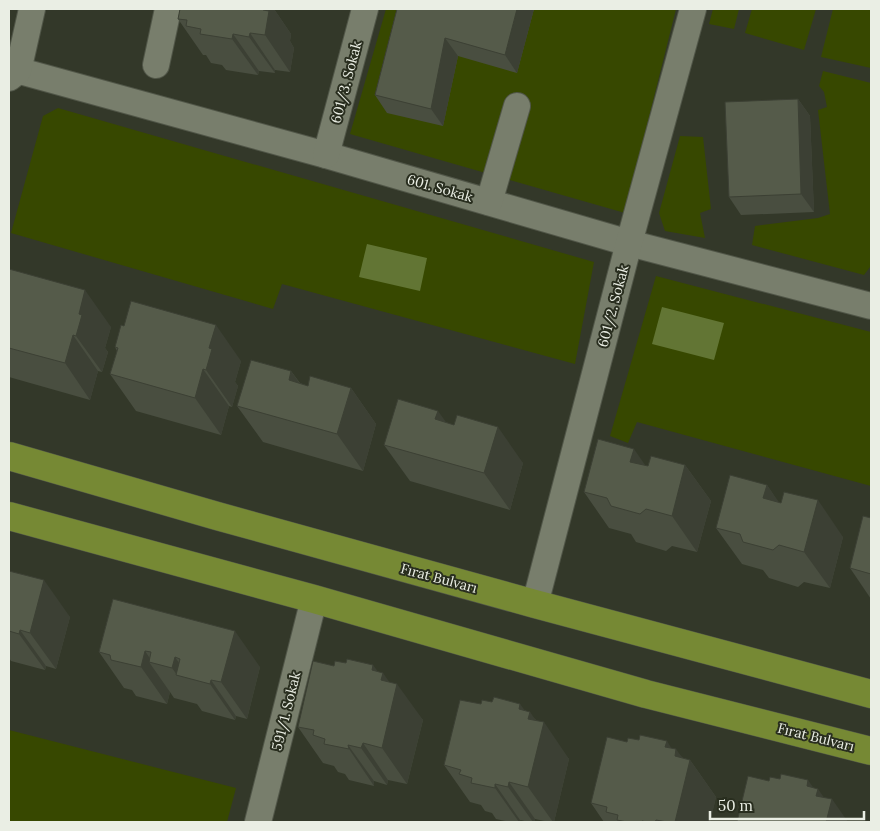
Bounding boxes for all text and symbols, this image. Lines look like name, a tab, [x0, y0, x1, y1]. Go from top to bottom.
street label: 601/3. Sokak	[326, 38, 366, 125]
street label: 601. Sokak	[405, 170, 475, 206]
street label: 601/2. Sokak	[593, 262, 633, 349]
street label: Fırat Bulvarı	[399, 559, 479, 597]
street label: 591/1. Sokak	[267, 669, 305, 752]
street label: Fırat Bulvarı	[776, 719, 856, 755]
scale bar	[710, 788, 864, 820]
text: 50 m	[718, 796, 753, 815]

